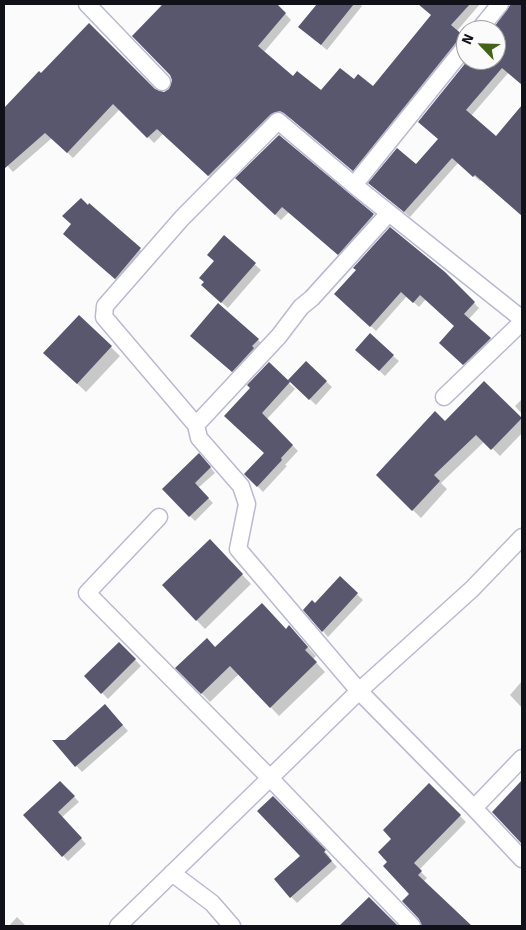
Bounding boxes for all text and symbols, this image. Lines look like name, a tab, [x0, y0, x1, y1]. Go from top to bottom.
north arrow	[456, 20, 506, 70]
text: N	[458, 31, 478, 47]

